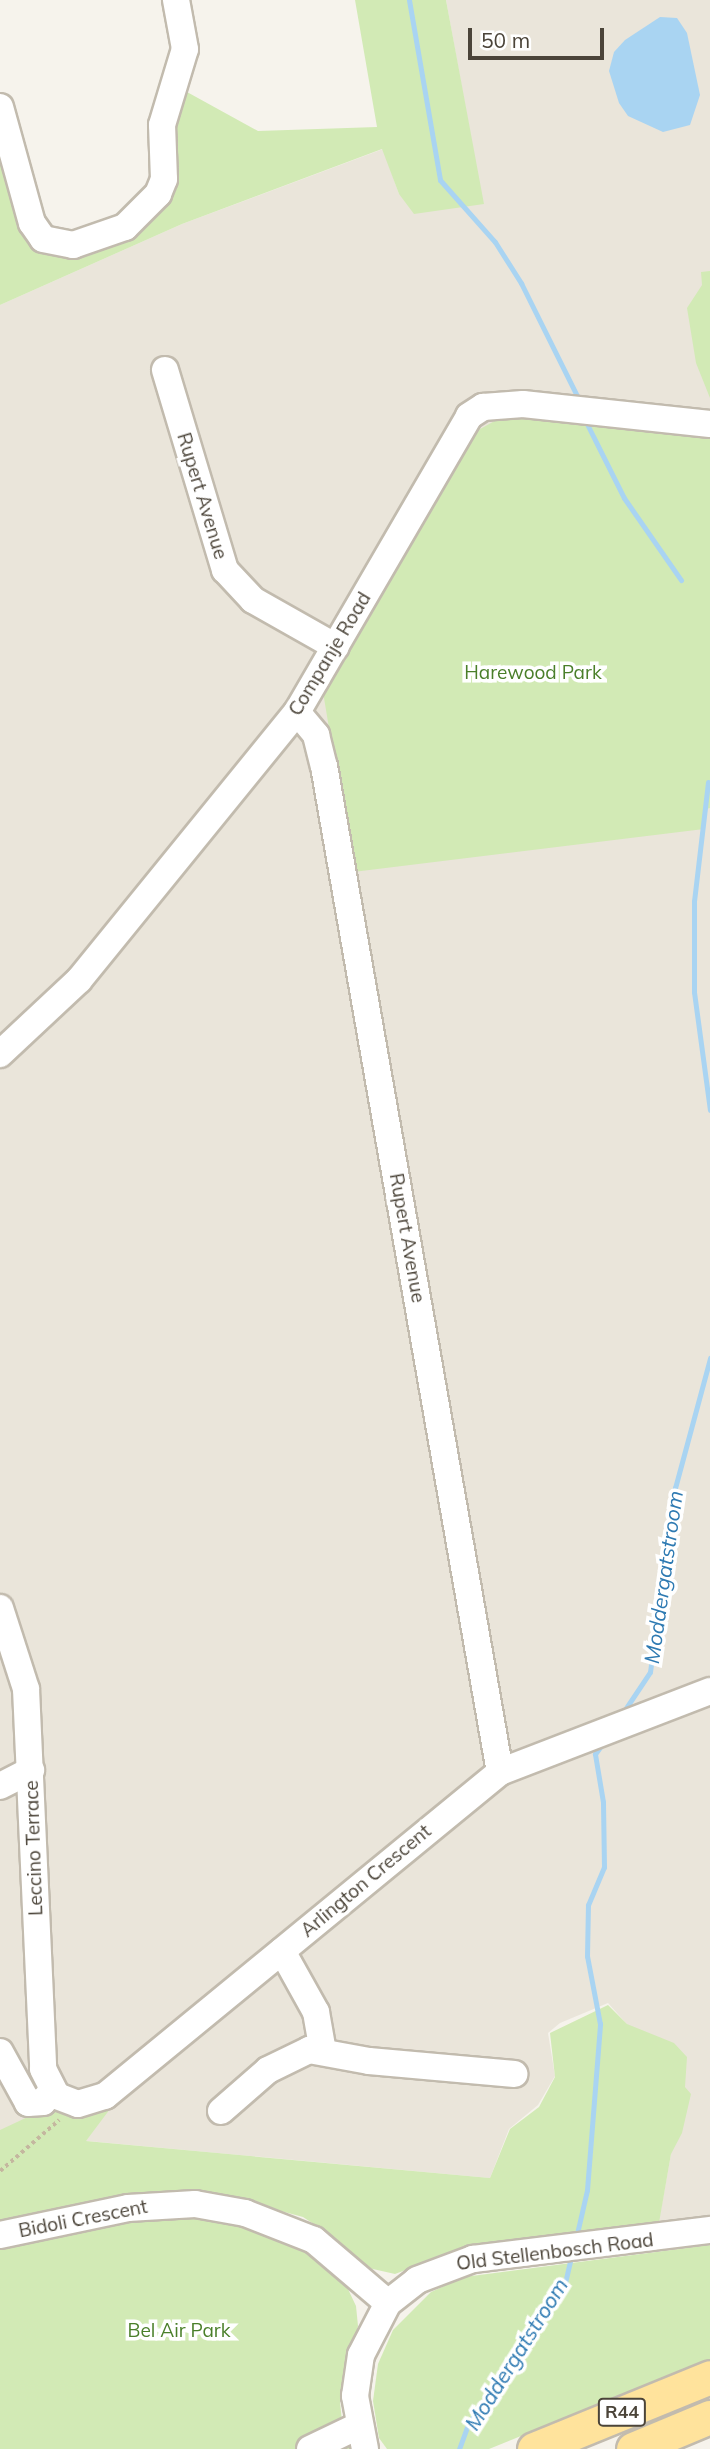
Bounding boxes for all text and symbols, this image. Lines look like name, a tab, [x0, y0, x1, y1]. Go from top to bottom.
scale bar	[472, 14, 608, 58]
text: 50 m	[481, 27, 530, 53]
street label: Rupert Avenue	[172, 430, 232, 562]
street label: Companje Road	[284, 588, 376, 720]
park label: Harewood Park	[464, 662, 602, 684]
street label: Rupert Avenue	[384, 1171, 430, 1305]
water label: Moddergatstroom	[638, 1489, 688, 1665]
street label: Leccino Terrace	[20, 1780, 48, 1916]
street label: Arlington Crescent	[296, 1820, 436, 1942]
street label: Bidoli Crescent	[17, 2195, 149, 2243]
street label: Old Stellenbosch Road	[455, 2229, 655, 2275]
water label: Moddergatstroom	[459, 2273, 573, 2435]
park label: Bel Air Park	[127, 2320, 231, 2342]
road number: R44	[598, 2398, 646, 2426]

